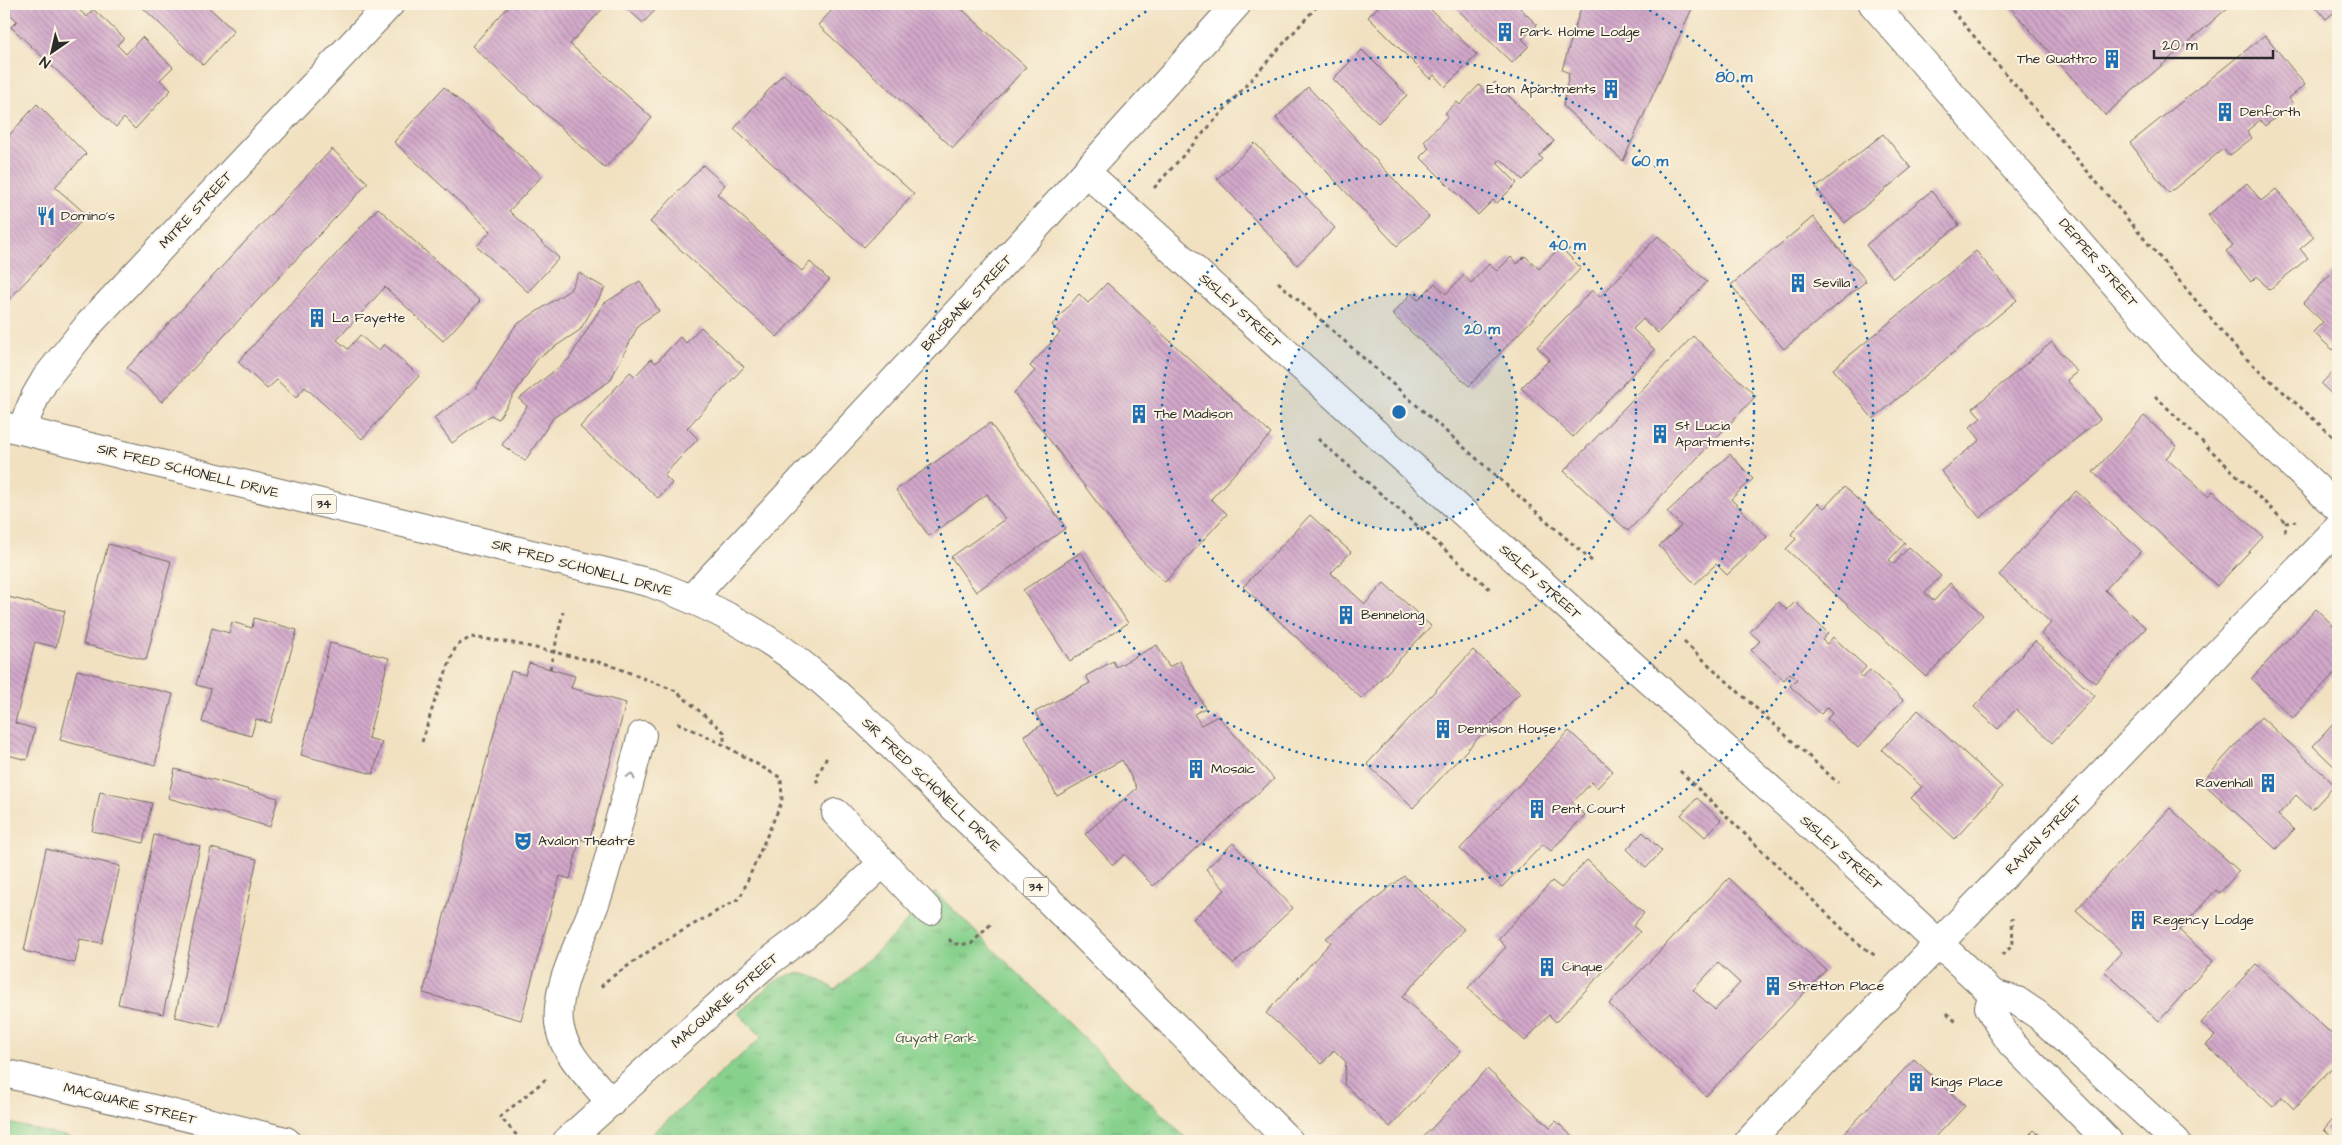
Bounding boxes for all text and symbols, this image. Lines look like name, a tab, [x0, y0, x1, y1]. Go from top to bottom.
building icon: Park Holme Lodge	[1494, 21, 1516, 43]
place label: Park Holme Lodge	[1520, 22, 1641, 42]
north arrow	[28, 28, 78, 78]
scale bar	[2154, 28, 2273, 60]
text: 20 m	[2162, 35, 2198, 56]
building icon: The Quattro	[2101, 48, 2123, 70]
place label: The Quattro	[2017, 49, 2097, 69]
text: N	[36, 51, 55, 73]
text: 80 m	[1716, 67, 1753, 88]
building icon: Eton Apartments	[1600, 78, 1622, 100]
place label: Eton Apartments	[1486, 79, 1596, 99]
building icon: Denforth	[2214, 101, 2236, 123]
place label: Denforth	[2240, 102, 2300, 122]
text: 60 m	[1632, 151, 1669, 172]
street label: MITRE STREET	[155, 167, 237, 253]
restaurant icon: Domino's	[35, 205, 57, 227]
place label: Domino's	[61, 206, 115, 226]
street label: DEPPER STREET	[2054, 214, 2142, 312]
text: 40 m	[1548, 235, 1586, 256]
street label: BRISBANE STREET	[917, 250, 1017, 356]
street label: SISLEY STREET	[1195, 269, 1286, 353]
building icon: Sevilla	[1787, 272, 1809, 294]
place label: Sevilla	[1813, 273, 1850, 293]
building icon: La Fayette	[306, 307, 328, 329]
place label: La Fayette	[332, 308, 406, 328]
text: 20 m	[1463, 319, 1500, 340]
building icon: The Madison	[1128, 403, 1150, 425]
centre of rings	[1390, 403, 1408, 421]
place label: The Madison	[1154, 404, 1233, 424]
place label: St Lucia Apartments	[1675, 416, 1750, 452]
building icon: St Lucia Apartments	[1649, 423, 1671, 445]
street label: SIR FRED SCHONELL DRIVE	[95, 439, 282, 503]
road number: 34	[312, 494, 336, 514]
street label: SIR FRED SCHONELL DRIVE	[489, 534, 675, 602]
street label: SISLEY STREET	[1495, 540, 1586, 624]
building icon: Bennelong	[1335, 604, 1357, 626]
place label: Bennelong	[1361, 605, 1424, 625]
street label: SIR FRED SCHONELL DRIVE	[857, 713, 1006, 857]
building icon: Dennison House	[1432, 718, 1454, 740]
place label: Dennison House	[1458, 719, 1557, 739]
building icon: Mosaic	[1185, 758, 1207, 780]
place label: Mosaic	[1211, 759, 1256, 779]
one-way arrow	[625, 772, 636, 781]
building icon: Ravenhall	[2257, 772, 2279, 794]
place label: Ravenhall	[2196, 773, 2253, 793]
street label: RAVEN STREET	[2001, 791, 2087, 879]
building icon: Pent Court	[1526, 798, 1548, 820]
place label: Pent Court	[1552, 799, 1625, 819]
street label: SISLEY STREET	[1796, 811, 1887, 895]
theatre icon: Avalon Theatre	[512, 830, 534, 852]
place label: Avalon Theatre	[538, 831, 636, 851]
road number: 34	[1024, 878, 1048, 896]
building icon: Regency Lodge	[2127, 909, 2149, 931]
place label: Regency Lodge	[2153, 910, 2254, 930]
street label: MACQUARIE STREET	[667, 949, 783, 1053]
building icon: Cinque	[1536, 956, 1558, 978]
place label: Cinque	[1562, 957, 1603, 977]
building icon: Stretton Place	[1762, 975, 1784, 997]
place label: Stretton Place	[1788, 976, 1885, 996]
park label: Guyatt Park	[896, 1028, 977, 1048]
building icon: Kings Place	[1905, 1071, 1927, 1093]
place label: Kings Place	[1931, 1072, 2004, 1092]
street label: MACQUARIE STREET	[61, 1078, 199, 1130]

